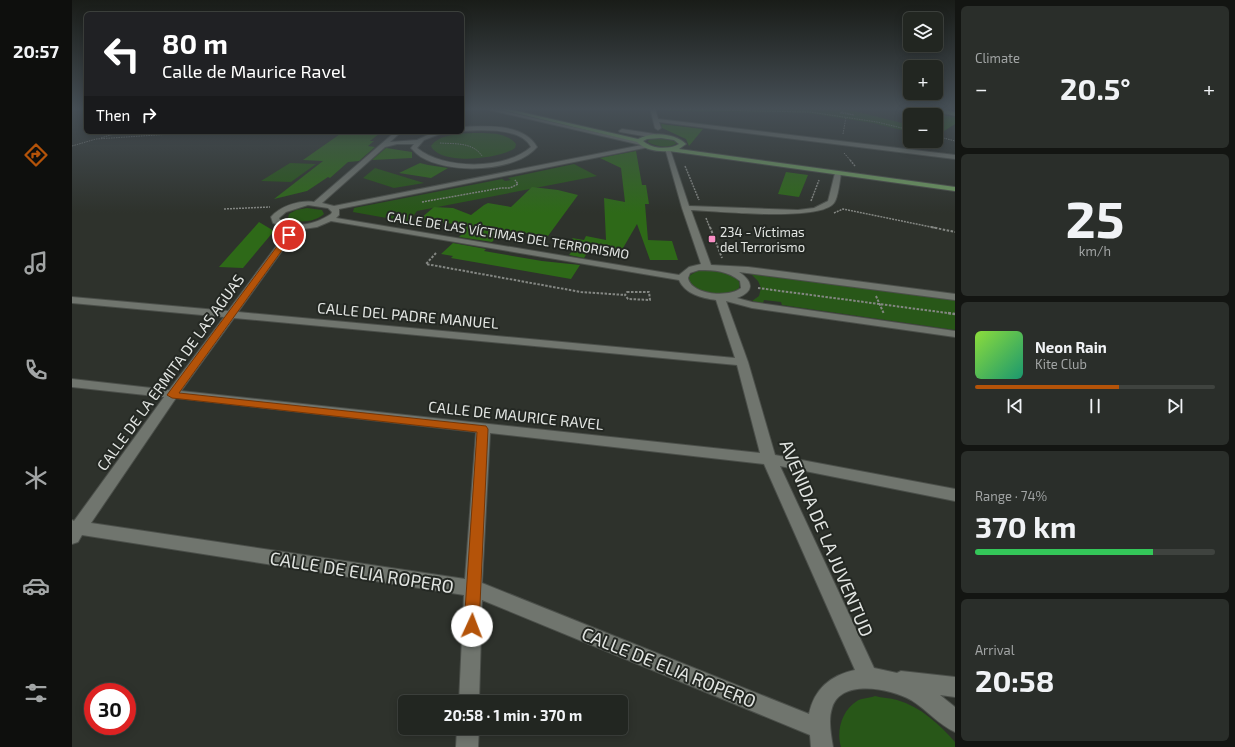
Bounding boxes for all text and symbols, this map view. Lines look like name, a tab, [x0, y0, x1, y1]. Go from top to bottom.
map controls	[903, 12, 943, 148]
button: layers	[903, 12, 943, 52]
text: 80 m	[162, 26, 228, 60]
icon: left	[96, 28, 148, 80]
text: 20:57	[13, 40, 59, 62]
text: Climate	[975, 50, 1020, 66]
text: Calle de Maurice Ravel	[162, 60, 346, 82]
button: +	[903, 60, 943, 100]
text: 20.5°	[1060, 70, 1131, 106]
text: −	[975, 75, 988, 101]
text: +	[1203, 75, 1215, 101]
icon: right	[138, 104, 160, 126]
text: Then	[96, 106, 130, 124]
button: −	[903, 108, 943, 148]
icon: directions	[22, 141, 50, 169]
text: 25	[1066, 186, 1124, 248]
street label: CALLE DE LAS VÍCTIMAS DEL TERRORISMO	[386, 207, 630, 262]
pin	[272, 218, 306, 252]
icon: arrive	[278, 224, 300, 246]
place label: 234 - Víctimas del Terrorismo	[720, 224, 805, 255]
marker: 234 - Víctimas del Terrorismo	[707, 234, 717, 244]
text: km/h	[1079, 243, 1111, 259]
icon: music	[22, 249, 50, 277]
street label: CALLE DE LA ERMITA DE LAS AGUAS	[93, 270, 247, 474]
street label: CALLE DEL PADRE MANUEL	[317, 298, 500, 332]
text: Neon Rain	[1035, 338, 1107, 356]
icon: phone	[22, 356, 50, 384]
text: Kite Club	[1035, 356, 1087, 372]
icon: previous	[1004, 395, 1026, 417]
icon: pause	[1084, 395, 1106, 417]
icon: next	[1164, 395, 1186, 417]
street label: CALLE DE MAURICE RAVEL	[428, 397, 605, 433]
street label: AVENIDA DE LA JUVENTUD	[776, 436, 878, 640]
icon: climate	[22, 464, 50, 492]
text: Range · 74%	[975, 488, 1047, 504]
text: 370 km	[975, 508, 1076, 544]
street label: CALLE DE ELIA ROPERO	[268, 547, 456, 597]
icon: car	[22, 572, 50, 600]
position arrow	[451, 605, 493, 647]
street label: CALLE DE ELIA ROPERO	[579, 622, 759, 712]
text: Arrival	[975, 642, 1015, 658]
text: 20:58	[975, 662, 1054, 698]
icon: filters	[22, 679, 50, 707]
speed limit sign: 30	[84, 683, 136, 735]
text: 20:58 · 1 min · 370 m	[444, 706, 582, 724]

